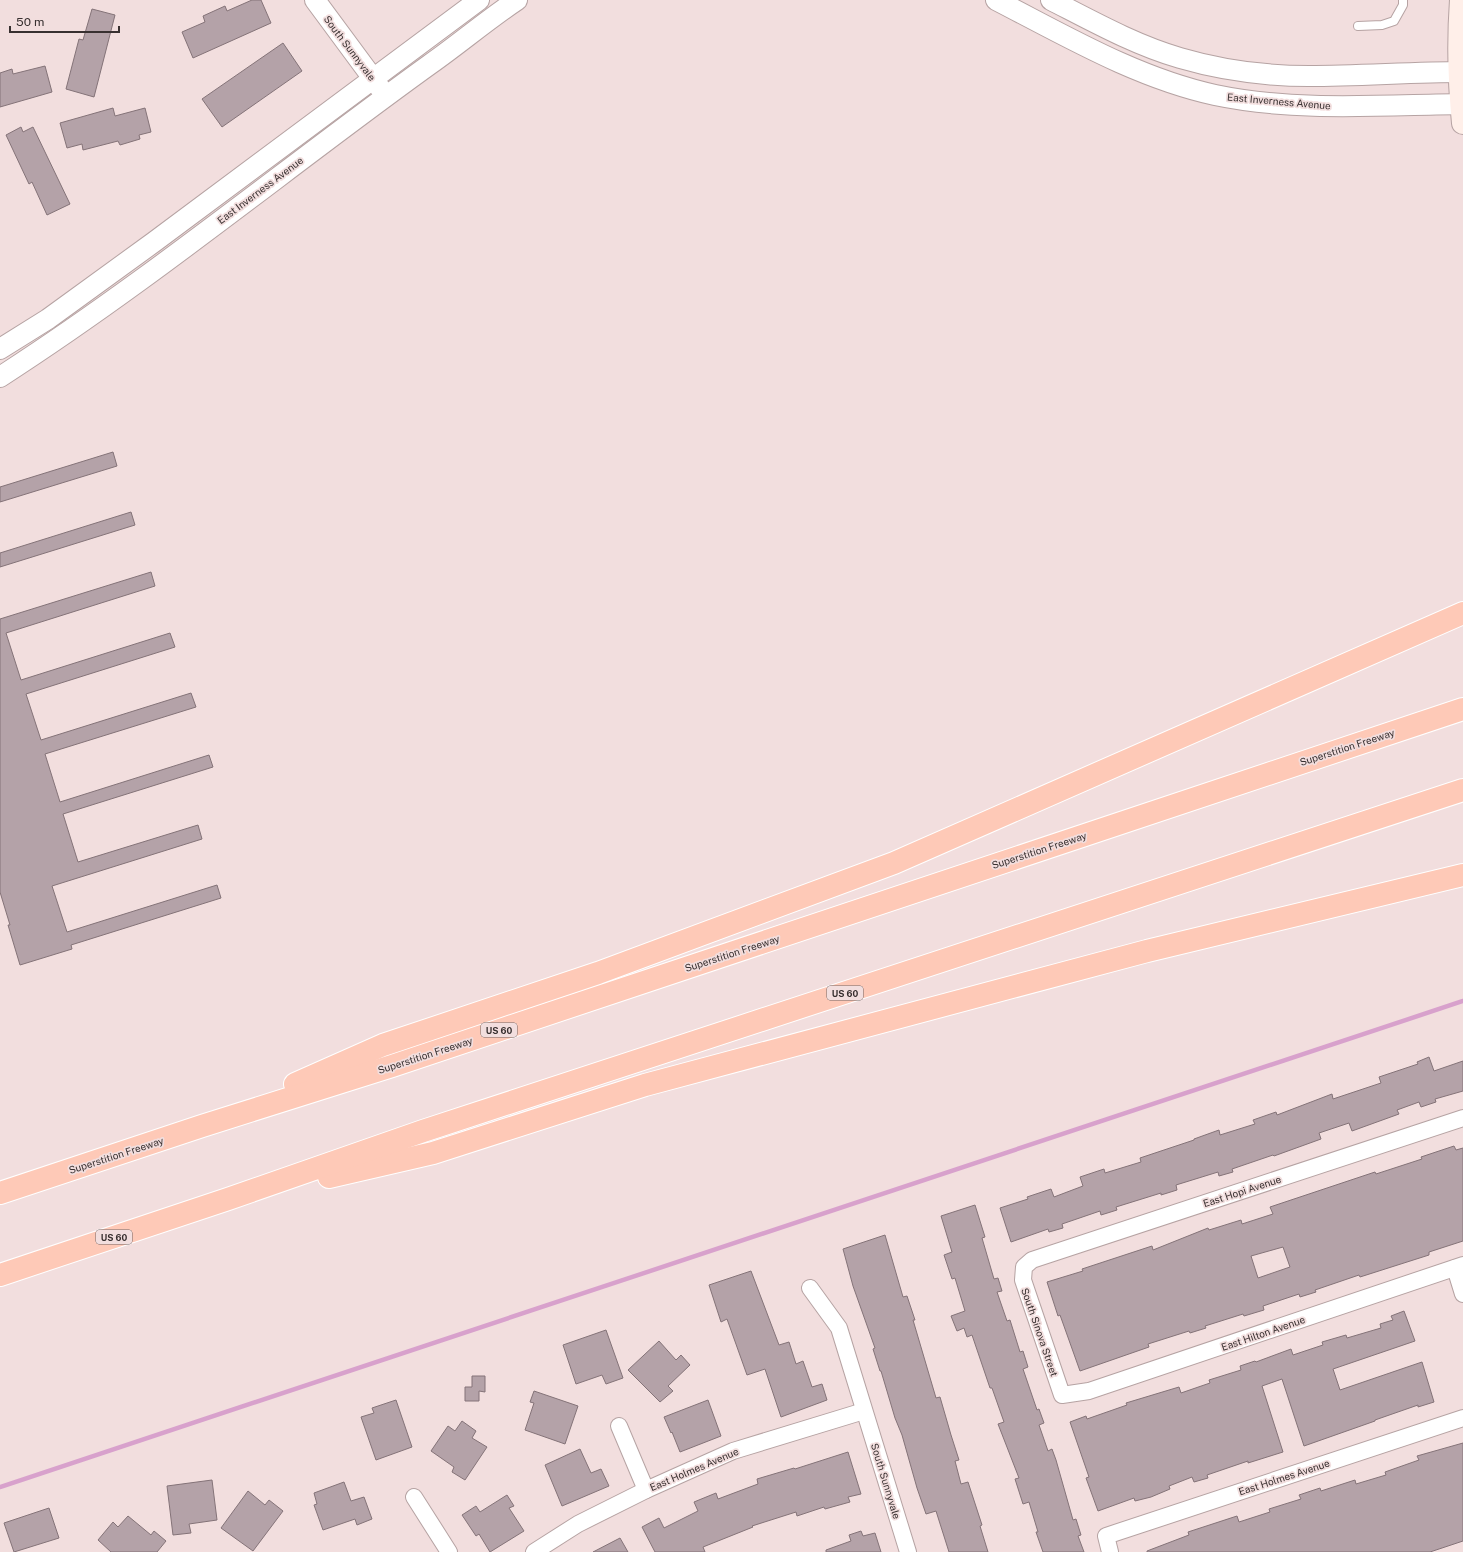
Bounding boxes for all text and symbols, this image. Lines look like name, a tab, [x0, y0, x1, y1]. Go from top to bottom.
scale bar	[10, 8, 119, 34]
street label: South Sunnyvale	[322, 13, 379, 83]
text: 50 m	[16, 15, 44, 29]
street label: East Inverness Avenue	[1227, 90, 1332, 112]
street label: East Inverness Avenue	[215, 154, 305, 226]
street label: Superstition Freeway	[1298, 726, 1397, 768]
street label: Superstition Freeway	[990, 829, 1089, 871]
street label: Superstition Freeway	[683, 932, 782, 974]
road number: US 60	[827, 986, 863, 1000]
road number: US 60	[481, 1023, 517, 1037]
street label: Superstition Freeway	[376, 1034, 475, 1076]
street label: Superstition Freeway	[67, 1134, 166, 1176]
street label: East Hopi Avenue	[1201, 1173, 1283, 1209]
road number: US 60	[96, 1230, 132, 1244]
street label: South Sinova Street	[1019, 1286, 1061, 1378]
street label: East Hilton Avenue	[1220, 1313, 1307, 1353]
street label: South Sunnyvale	[869, 1442, 903, 1521]
street label: East Holmes Avenue	[648, 1445, 740, 1493]
street label: East Holmes Avenue	[1237, 1456, 1331, 1497]

